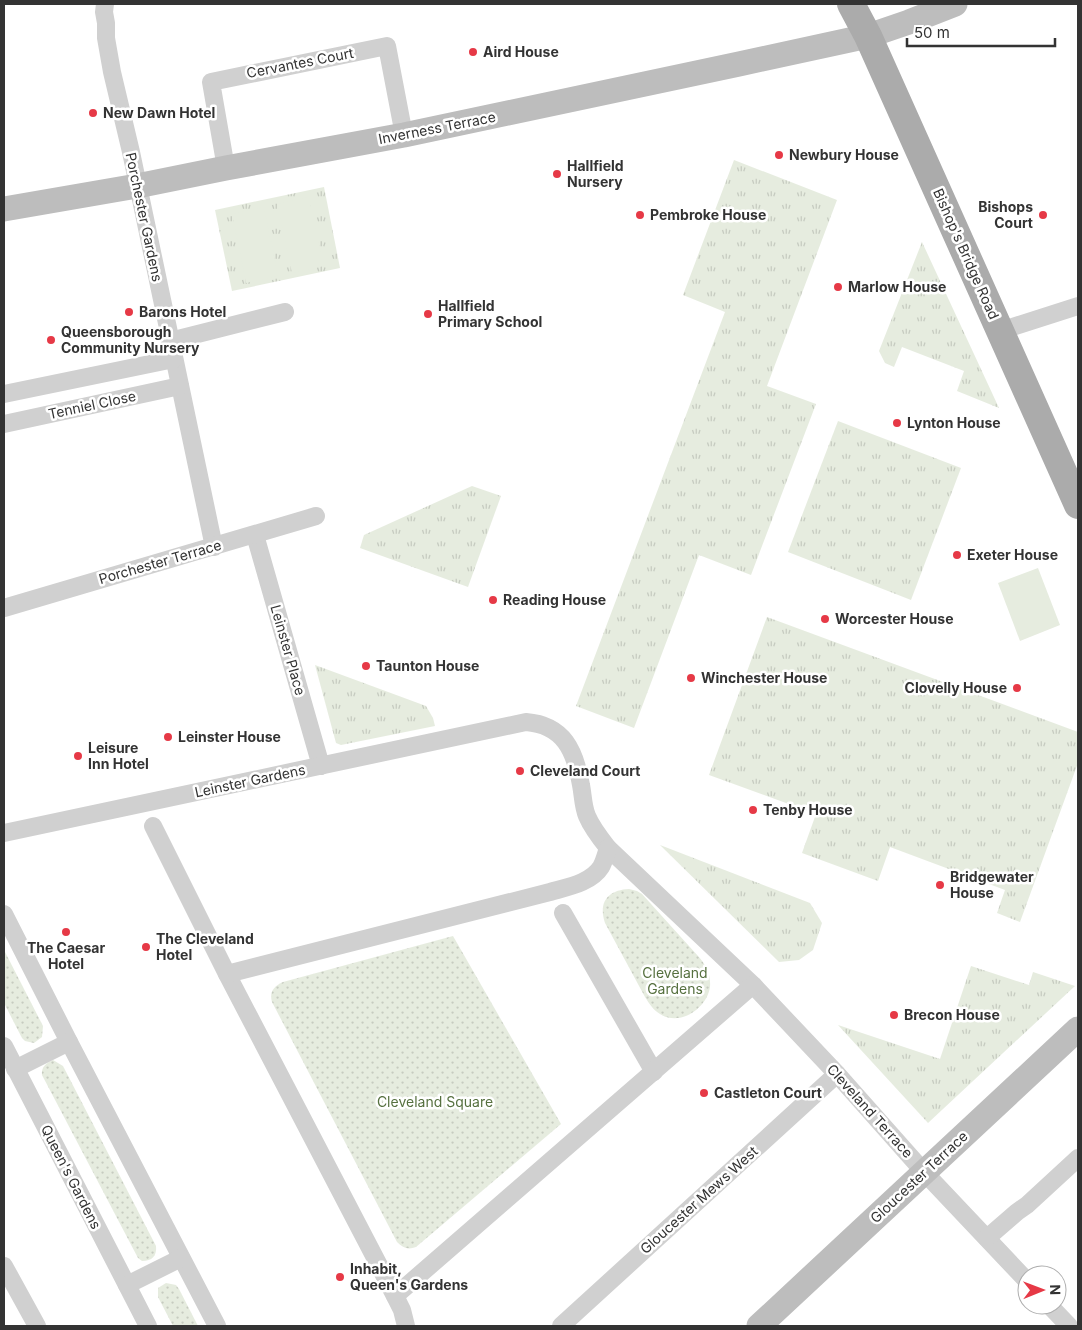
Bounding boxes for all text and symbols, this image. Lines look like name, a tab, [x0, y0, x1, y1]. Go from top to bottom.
scale bar	[907, 15, 1054, 47]
text: 50 m	[914, 23, 950, 42]
place label: Aird House	[483, 43, 559, 60]
street label: Cervantes Court	[245, 44, 355, 81]
marker: Aird House	[467, 46, 479, 58]
place label: New Dawn Hotel	[103, 104, 215, 121]
marker: New Dawn Hotel	[87, 107, 99, 119]
street label: Inverness Terrace	[377, 108, 497, 147]
place label: Newbury House	[789, 146, 899, 163]
marker: Newbury House	[773, 149, 785, 161]
street label: Porchester Gardens	[122, 151, 166, 283]
place label: Hallfield Nursery	[567, 157, 624, 190]
marker: Hallfield Nursery	[551, 168, 563, 180]
street label: Bishop's Bridge Road	[930, 186, 1003, 322]
place label: Bishops Court	[978, 198, 1033, 231]
place label: Pembroke House	[650, 206, 766, 223]
marker: Pembroke House	[634, 209, 646, 221]
marker: Bishops Court	[1037, 209, 1049, 221]
place label: Marlow House	[848, 278, 946, 295]
marker: Marlow House	[832, 281, 844, 293]
place label: Hallfield Primary School	[438, 297, 542, 330]
place label: Barons Hotel	[139, 303, 226, 320]
marker: Barons Hotel	[123, 306, 135, 318]
marker: Hallfield Primary School	[422, 308, 434, 320]
place label: Queensborough Community Nursery	[61, 323, 200, 356]
marker: Queensborough Community Nursery	[45, 334, 57, 346]
street label: Tenniel Close	[47, 387, 137, 422]
place label: Lynton House	[907, 414, 1001, 431]
marker: Lynton House	[891, 417, 903, 429]
street label: Porchester Terrace	[97, 536, 223, 587]
place label: Exeter House	[967, 546, 1058, 563]
marker: Exeter House	[951, 549, 963, 561]
place label: Reading House	[503, 591, 606, 608]
marker: Reading House	[487, 594, 499, 606]
street label: Leinster Place	[267, 603, 310, 697]
place label: Worcester House	[835, 610, 953, 627]
marker: Worcester House	[819, 613, 831, 625]
place label: Taunton House	[376, 657, 479, 674]
marker: Taunton House	[360, 660, 372, 672]
place label: Winchester House	[701, 669, 827, 686]
marker: Winchester House	[685, 672, 697, 684]
place label: Clovelly House	[905, 679, 1007, 696]
marker: Clovelly House	[1011, 682, 1023, 694]
place label: Leinster House	[178, 728, 281, 745]
marker: Leinster House	[162, 731, 174, 743]
place label: Leisure Inn Hotel	[88, 739, 149, 772]
marker: Leisure Inn Hotel	[72, 750, 84, 762]
street label: Leinster Gardens	[193, 760, 307, 801]
place label: Cleveland Court	[530, 762, 640, 779]
marker: Cleveland Court	[514, 765, 526, 777]
place label: Tenby House	[763, 801, 853, 818]
marker: Tenby House	[747, 804, 759, 816]
place label: Bridgewater House	[950, 868, 1034, 901]
marker: Bridgewater House	[934, 879, 946, 891]
marker: The Caesar Hotel	[60, 926, 72, 938]
place label: The Cleveland Hotel	[156, 930, 254, 963]
place label: The Caesar Hotel	[27, 939, 105, 972]
marker: The Cleveland Hotel	[140, 941, 152, 953]
park label: Cleveland Gardens	[642, 964, 708, 997]
place label: Brecon House	[904, 1006, 1000, 1023]
marker: Brecon House	[888, 1009, 900, 1021]
street label: Cleveland Terrace	[824, 1060, 917, 1161]
place label: Castleton Court	[714, 1084, 822, 1101]
marker: Castleton Court	[698, 1087, 710, 1099]
park label: Cleveland Square	[377, 1093, 493, 1110]
street label: Queen's Gardens	[38, 1122, 105, 1232]
street label: Gloucester Terrace	[867, 1127, 971, 1226]
street label: Gloucester Mews West	[636, 1142, 761, 1257]
place label: Inhabit, Queen's Gardens	[350, 1260, 468, 1293]
north arrow	[1017, 1265, 1067, 1315]
marker: Inhabit, Queen's Gardens	[334, 1271, 346, 1283]
text: N	[1047, 1284, 1064, 1295]

